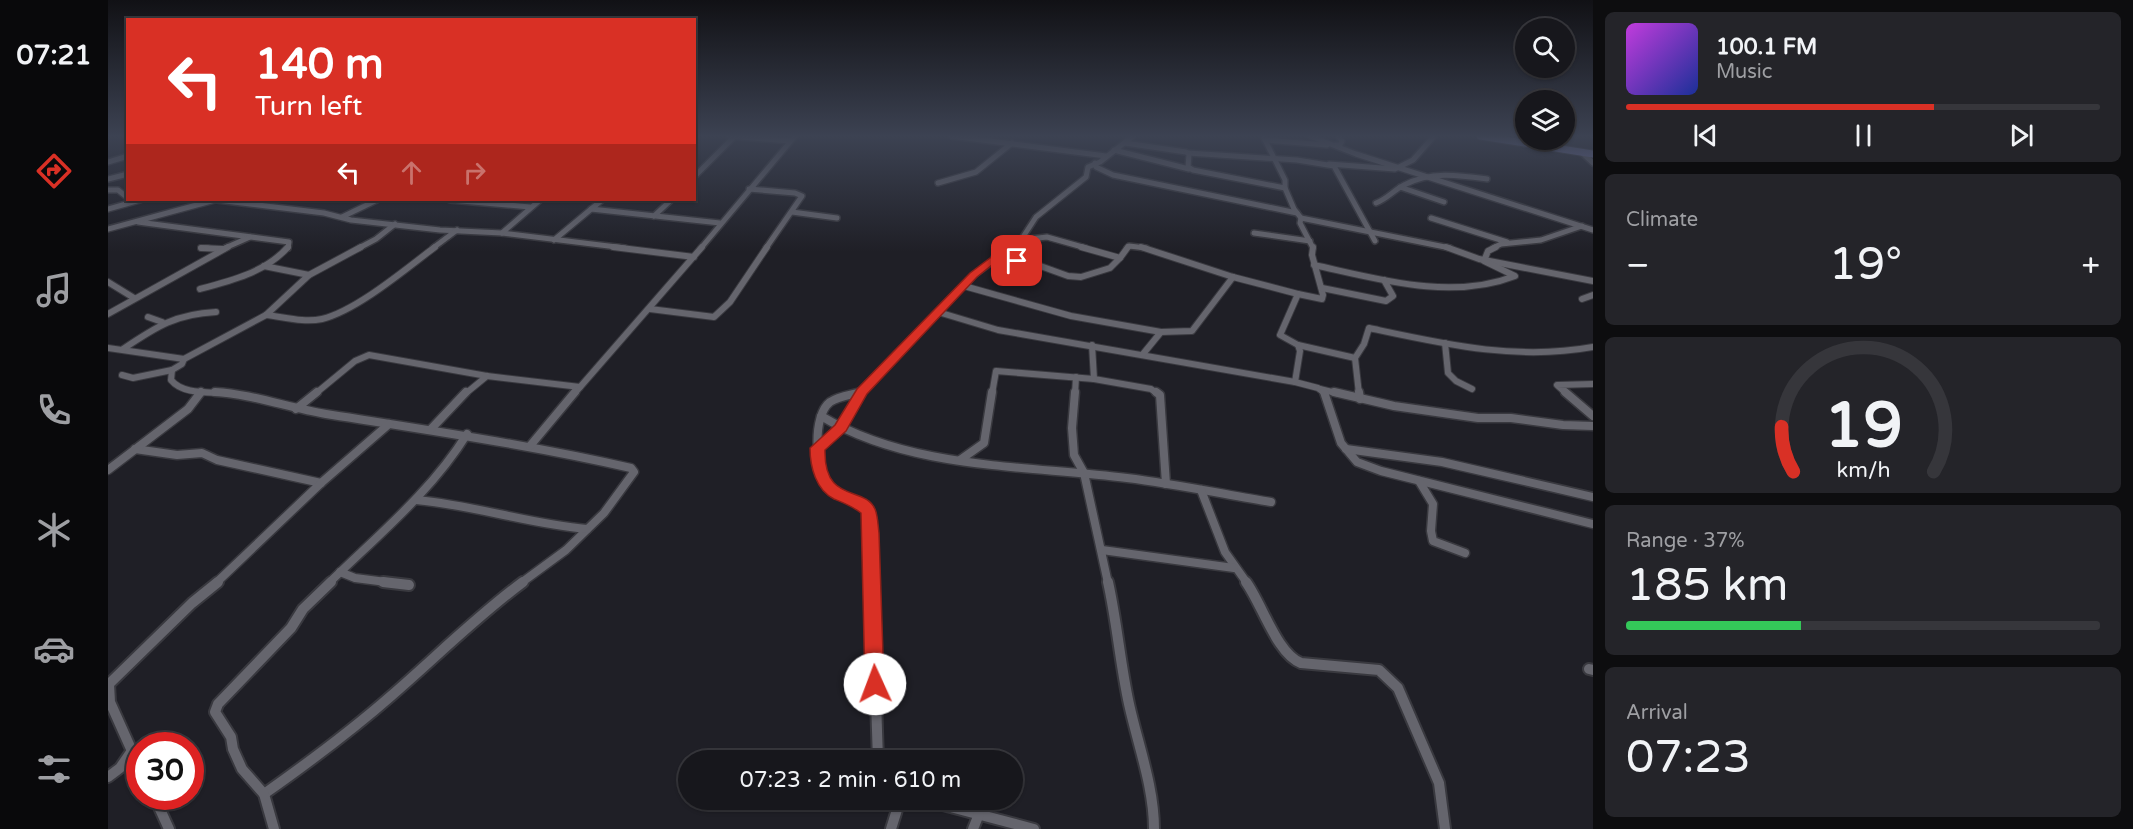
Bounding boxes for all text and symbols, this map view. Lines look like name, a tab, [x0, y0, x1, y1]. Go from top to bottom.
map controls	[1515, 18, 1575, 150]
button: search	[1515, 18, 1575, 78]
text: 100.1 FM	[1716, 34, 1817, 60]
text: 07:21	[17, 39, 91, 72]
text: 140 m	[255, 39, 384, 90]
icon: left	[156, 42, 234, 120]
text: Music	[1716, 60, 1772, 84]
text: Turn left	[255, 90, 362, 123]
button: layers	[1515, 90, 1575, 150]
icon: previous	[1689, 119, 1722, 152]
icon: pause	[1847, 119, 1880, 152]
icon: next	[2005, 119, 2038, 152]
icon: directions	[33, 150, 75, 192]
icon: left	[332, 156, 365, 189]
icon: ahead	[395, 156, 428, 189]
icon: right	[458, 156, 491, 189]
text: Climate	[1626, 208, 1698, 232]
pin	[991, 235, 1042, 286]
text: 19°	[1829, 238, 1902, 292]
icon: arrive	[1000, 244, 1033, 277]
text: −	[1626, 246, 1650, 285]
text: +	[2081, 246, 2100, 285]
icon: music	[33, 269, 75, 311]
icon: phone	[33, 389, 75, 431]
text: 19	[1824, 389, 1902, 464]
text: km/h	[1836, 457, 1890, 483]
icon: climate	[33, 509, 75, 551]
text: Range · 37%	[1626, 529, 1745, 553]
text: 185 km	[1626, 559, 1788, 613]
icon: car	[33, 628, 75, 670]
position arrow	[843, 652, 907, 716]
text: Arrival	[1626, 701, 1688, 725]
text: 07:23	[1626, 731, 1751, 785]
speed limit sign: 30	[126, 732, 204, 810]
icon: filters	[33, 748, 75, 790]
text: 07:23 · 2 min · 610 m	[740, 767, 961, 793]

